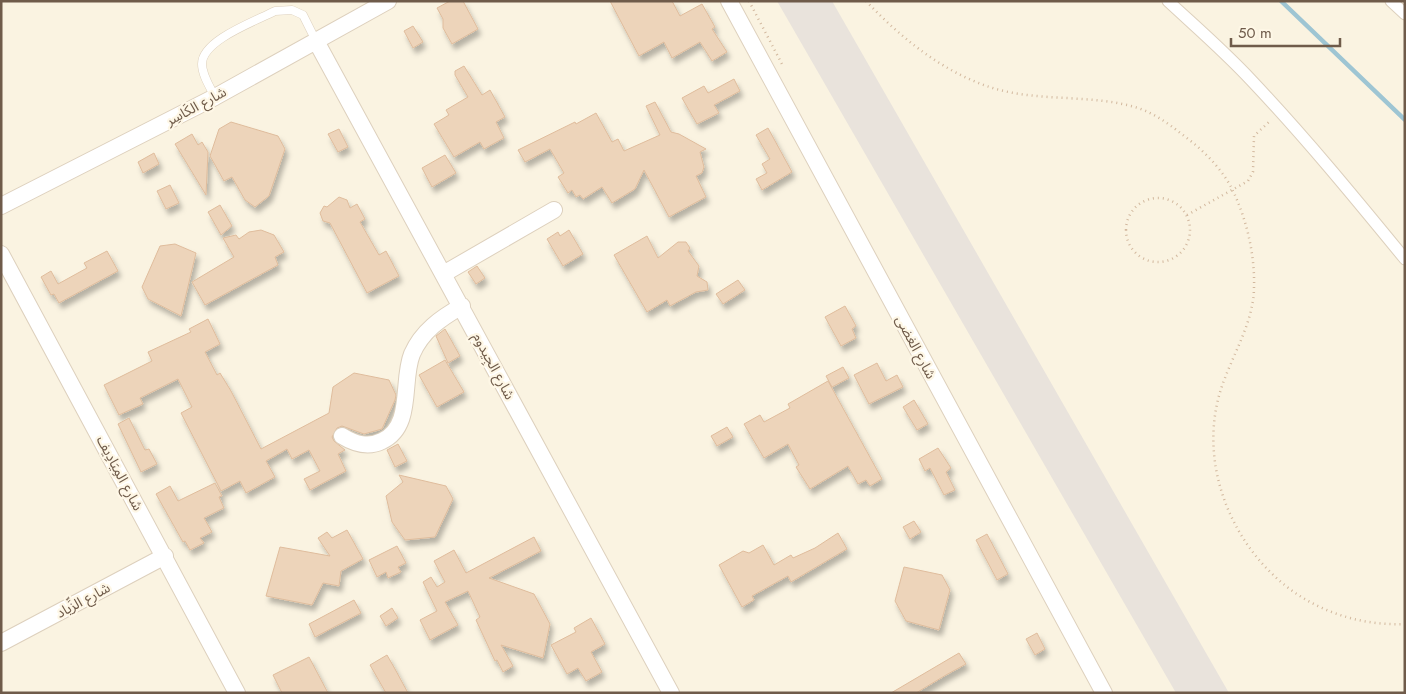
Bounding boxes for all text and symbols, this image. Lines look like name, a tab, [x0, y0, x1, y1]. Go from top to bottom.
scale bar	[1231, 15, 1340, 47]
text: 50 m	[1238, 22, 1272, 44]
street label: شارع الكَاسِر	[161, 82, 230, 132]
street label: شارع الغضى	[890, 312, 941, 383]
street label: شارع الجِيدوم	[467, 329, 520, 403]
street label: شارع المِيَادِيف	[91, 432, 148, 514]
street label: شارع الزِّياد	[52, 577, 114, 623]

